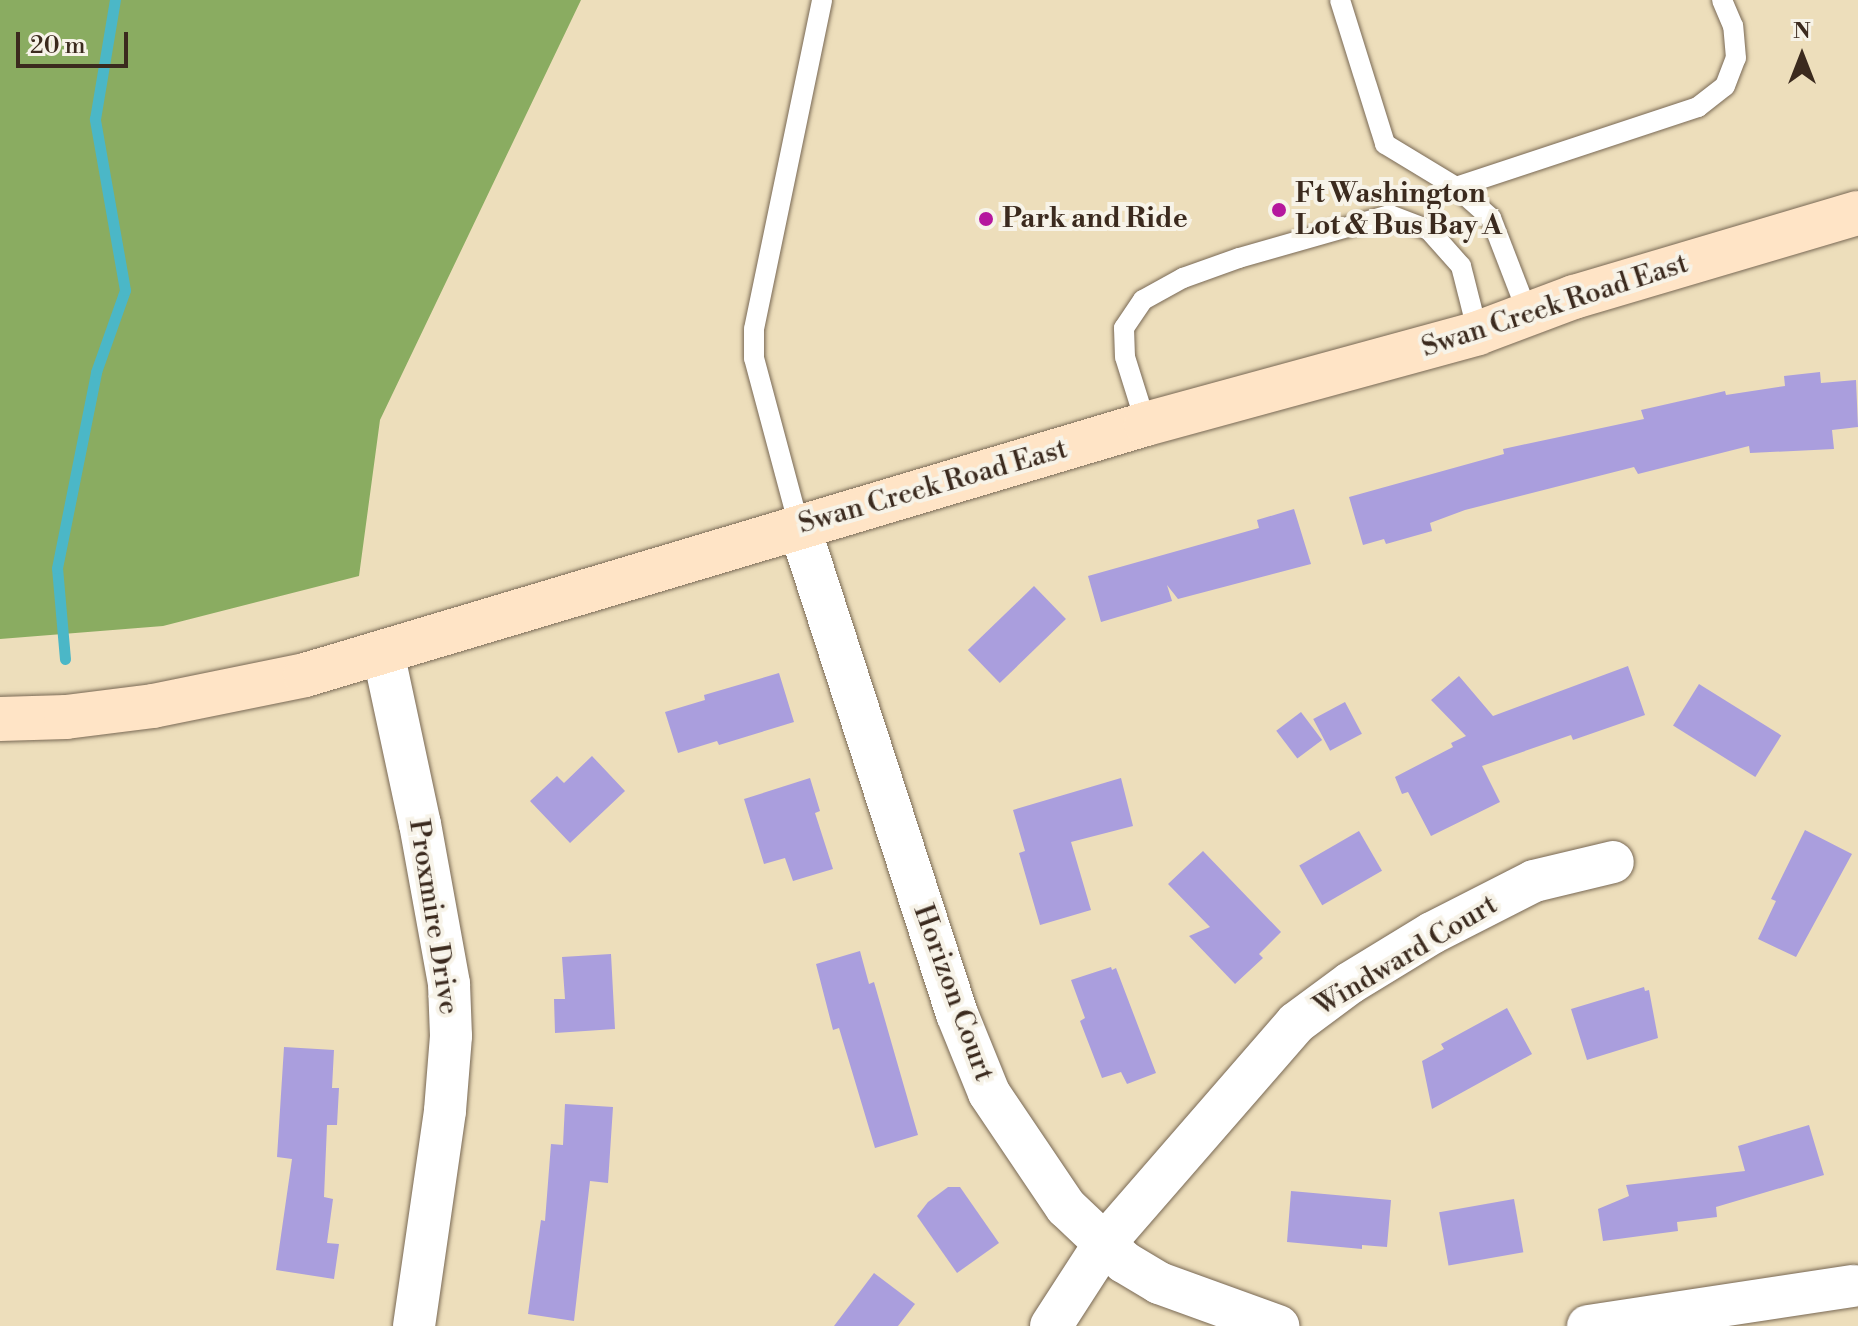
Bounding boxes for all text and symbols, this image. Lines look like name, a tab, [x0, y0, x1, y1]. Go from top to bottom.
scale bar	[20, 16, 132, 66]
north arrow	[1762, 16, 1842, 96]
text: N	[1793, 18, 1811, 45]
text: 20 m	[30, 31, 86, 61]
place label: Ft Washington Lot & Bus Bay A	[1295, 177, 1502, 243]
marker: Ft Washington Lot & Bus Bay A	[1270, 201, 1288, 219]
place label: Park and Ride	[1002, 202, 1188, 236]
marker: Park and Ride	[977, 210, 995, 228]
street label: Swan Creek Road East	[1418, 247, 1692, 365]
street label: Swan Creek Road East	[795, 433, 1071, 541]
street label: Proxmire Drive	[401, 817, 465, 1017]
street label: Windward Court	[1308, 888, 1504, 1024]
street label: Horizon Court	[906, 900, 1000, 1086]

